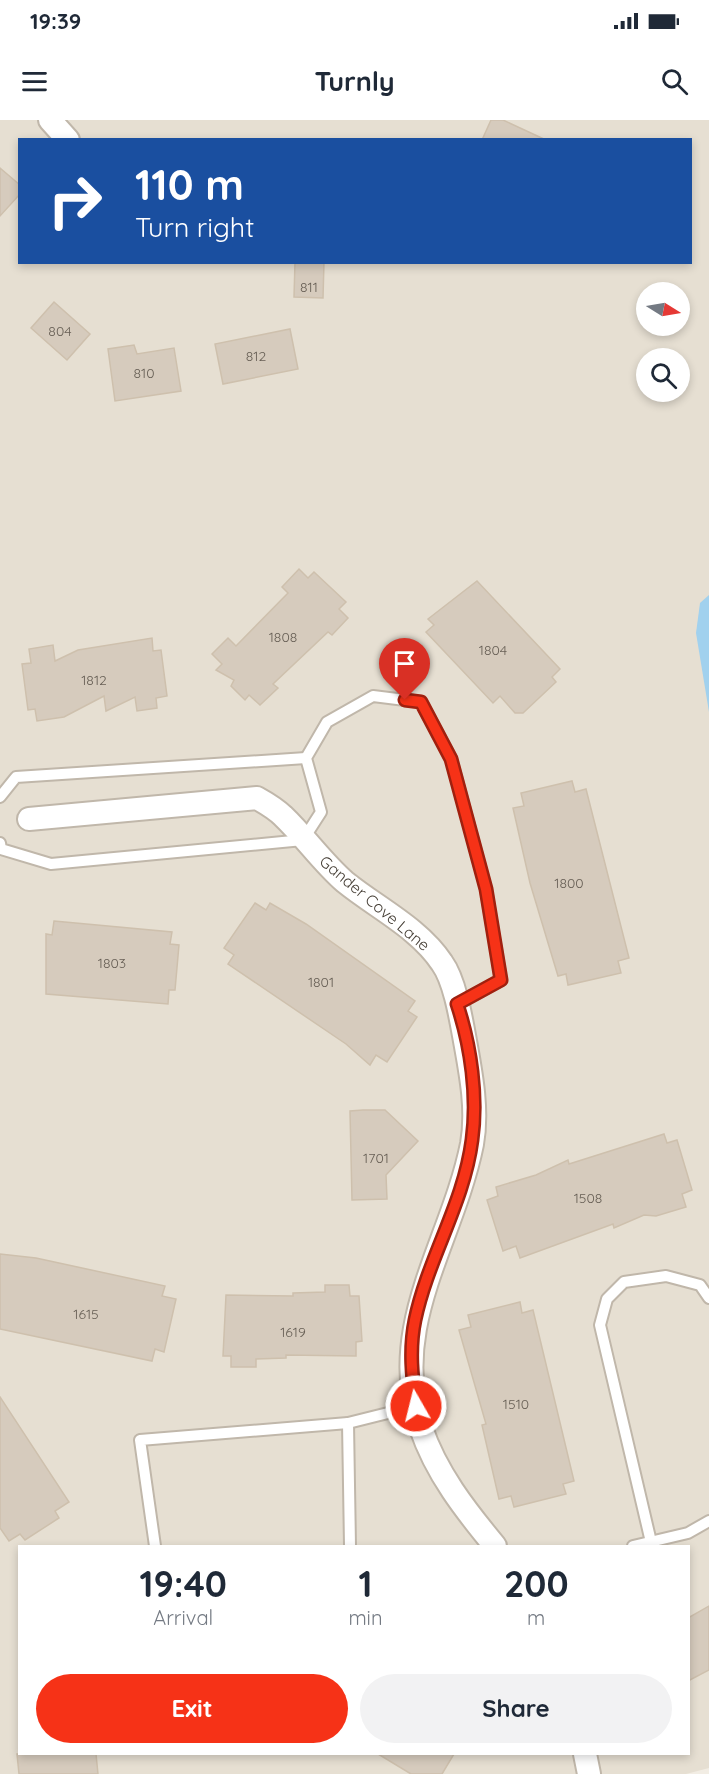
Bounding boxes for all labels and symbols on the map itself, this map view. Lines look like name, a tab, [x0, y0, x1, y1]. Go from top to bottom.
house number: 811	[300, 278, 318, 296]
north arrow	[636, 282, 690, 336]
house number: 804	[48, 322, 72, 340]
house number: 812	[246, 347, 266, 365]
house number: 810	[133, 364, 155, 382]
house number: 1808	[269, 628, 297, 646]
pin	[379, 638, 430, 700]
house number: 1804	[479, 641, 507, 659]
house number: 1812	[81, 671, 107, 689]
street label: Gander Cove Lane	[316, 851, 434, 955]
house number: 1800	[554, 874, 584, 892]
house number: 1803	[98, 954, 126, 972]
house number: 1801	[308, 973, 334, 991]
house number: 1701	[363, 1149, 389, 1167]
house number: 1508	[574, 1189, 602, 1207]
house number: 1615	[73, 1305, 99, 1323]
house number: 1619	[280, 1323, 306, 1341]
position arrow	[384, 1374, 448, 1438]
house number: 1510	[503, 1395, 529, 1413]

